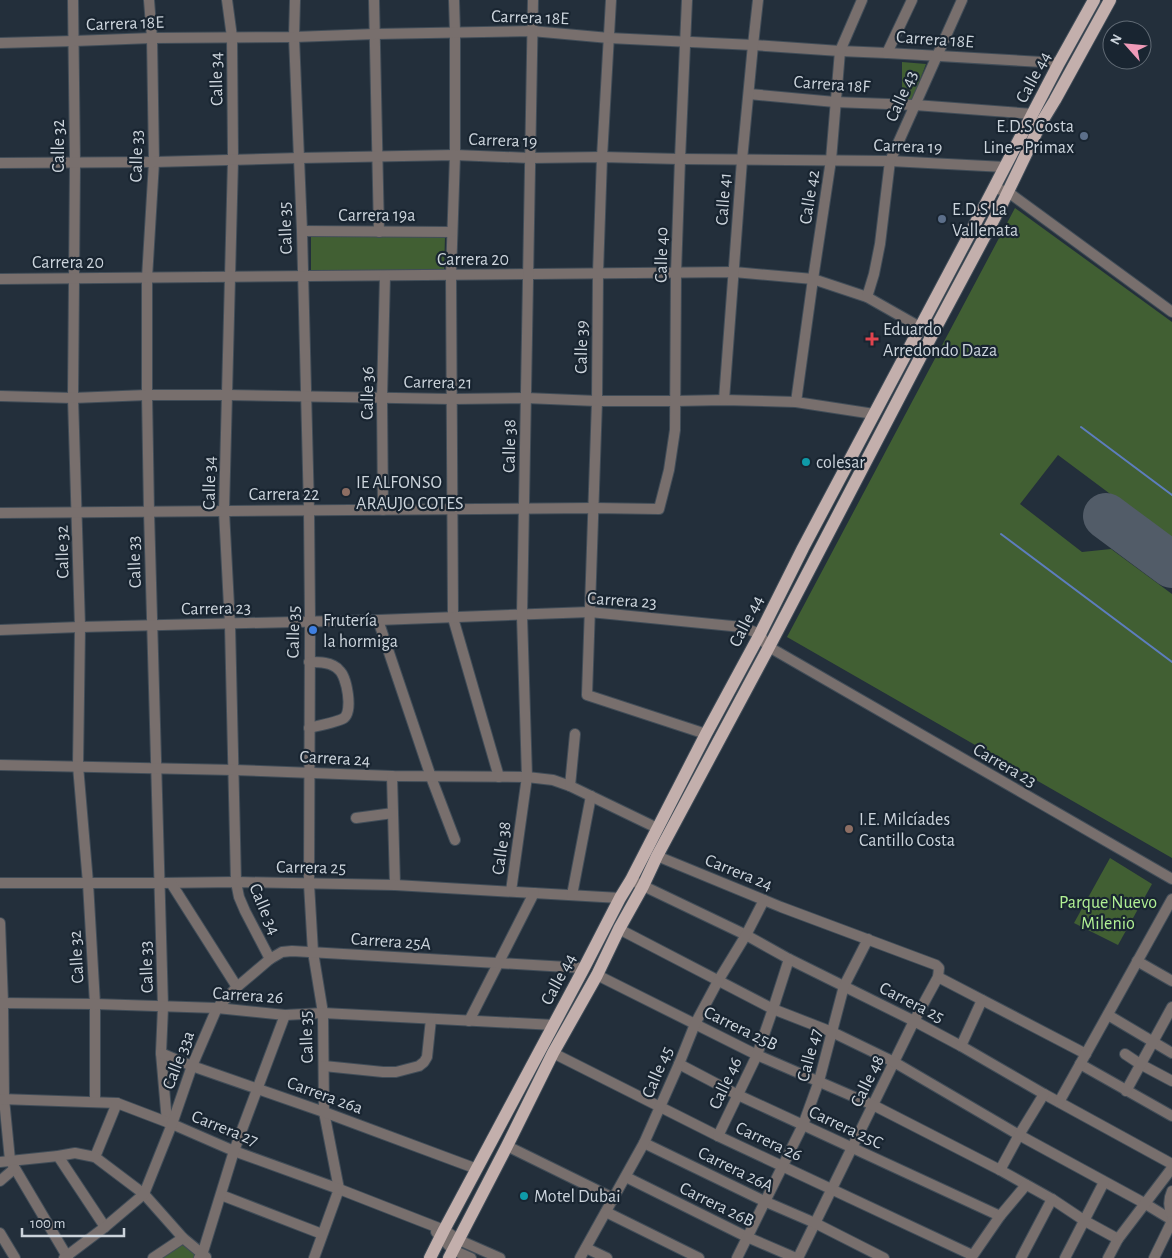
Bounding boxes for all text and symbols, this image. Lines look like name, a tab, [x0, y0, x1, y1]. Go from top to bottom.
street label: Carrera 18E	[491, 8, 569, 28]
street label: Carrera 18E	[86, 14, 165, 34]
north arrow	[1102, 20, 1152, 70]
street label: Carrera 18E	[896, 28, 975, 52]
text: N	[1108, 32, 1125, 47]
street label: Calle 44	[1013, 49, 1055, 106]
street label: Calle 34	[208, 52, 226, 106]
street label: Calle 43	[883, 68, 921, 125]
street label: Carrera 18F	[793, 73, 871, 97]
place label: E.D.S Costa Line - Primax	[983, 118, 1074, 157]
street label: Calle 32	[50, 119, 68, 173]
street label: Calle 33	[128, 130, 146, 183]
marker: E.D.S Costa Line - Primax	[1078, 130, 1090, 142]
street label: Carrera 19	[468, 131, 538, 151]
street label: Carrera 19	[873, 137, 943, 157]
street label: Calle 42	[797, 169, 823, 226]
street label: Calle 41	[713, 172, 735, 226]
street label: Calle 35	[276, 201, 296, 255]
place label: E.D.S La Vallenata	[952, 201, 1018, 240]
street label: Carrera 19a	[338, 207, 416, 225]
marker: E.D.S La Vallenata	[936, 213, 948, 225]
street label: Calle 40	[653, 227, 671, 283]
street label: Carrera 20	[437, 251, 509, 269]
street label: Carrera 20	[32, 254, 104, 272]
street label: Calle 39	[573, 320, 591, 374]
place label: Eduardo Arredondo Daza	[883, 321, 997, 360]
marker: Eduardo Arredondo Daza	[865, 332, 879, 346]
street label: Calle 36	[359, 366, 377, 420]
street label: Carrera 21	[403, 373, 472, 393]
street label: Calle 38	[501, 419, 519, 473]
place label: colesar	[816, 454, 865, 472]
street label: Calle 34	[201, 456, 219, 510]
marker: colesar	[800, 456, 812, 468]
place label: IE ALFONSO ARAUJO COTES	[356, 474, 463, 513]
street label: Carrera 22	[249, 486, 319, 504]
marker: IE ALFONSO ARAUJO COTES	[340, 486, 352, 498]
street label: Calle 32	[54, 525, 72, 579]
street label: Calle 33	[125, 535, 145, 589]
street label: Carrera 23	[586, 590, 657, 612]
street label: Calle 44	[726, 592, 768, 650]
street label: Carrera 23	[181, 599, 251, 619]
street label: Calle 35	[285, 605, 303, 659]
place label: Frutería la hormiga	[323, 612, 398, 651]
marker: Frutería la hormiga	[307, 624, 319, 636]
street label: Carrera 23	[970, 741, 1039, 791]
street label: Carrera 24	[299, 748, 371, 770]
place label: I.E. Milcíades Cantillo Costa	[859, 811, 955, 850]
street label: Calle 38	[489, 820, 515, 876]
marker: I.E. Milcíades Cantillo Costa	[843, 823, 855, 835]
street label: Carrera 24	[702, 851, 775, 895]
street label: Carrera 25	[276, 858, 346, 878]
street label: Calle 34	[245, 881, 283, 938]
park label: Parque Nuevo Milenio	[1059, 894, 1157, 933]
street label: Calle 32	[67, 930, 87, 984]
street label: Carrera 25A	[350, 930, 432, 954]
street label: Calle 33	[137, 940, 157, 994]
street label: Calle 44	[538, 951, 580, 1008]
street label: Carrera 25	[876, 979, 947, 1027]
street label: Carrera 26	[212, 985, 284, 1007]
street label: Carrera 25B	[701, 1003, 780, 1054]
street label: Calle 35	[297, 1010, 317, 1064]
street label: Calle 47	[794, 1027, 826, 1084]
street label: Calle 33a	[160, 1029, 198, 1092]
street label: Calle 45	[639, 1044, 677, 1101]
street label: Calle 48	[848, 1053, 888, 1110]
street label: Calle 46	[706, 1055, 746, 1112]
street label: Carrera 26a	[284, 1074, 365, 1118]
street label: Carrera 25C	[806, 1103, 885, 1153]
street label: Carrera 27	[189, 1107, 260, 1150]
street label: Carrera 26	[733, 1119, 805, 1165]
street label: Carrera 26A	[695, 1144, 777, 1196]
street label: Carrera 26B	[676, 1179, 757, 1231]
place label: Motel Dubai	[534, 1188, 621, 1206]
marker: Motel Dubai	[518, 1190, 530, 1202]
scale bar	[22, 1206, 125, 1238]
text: 100 m	[30, 1216, 65, 1231]

